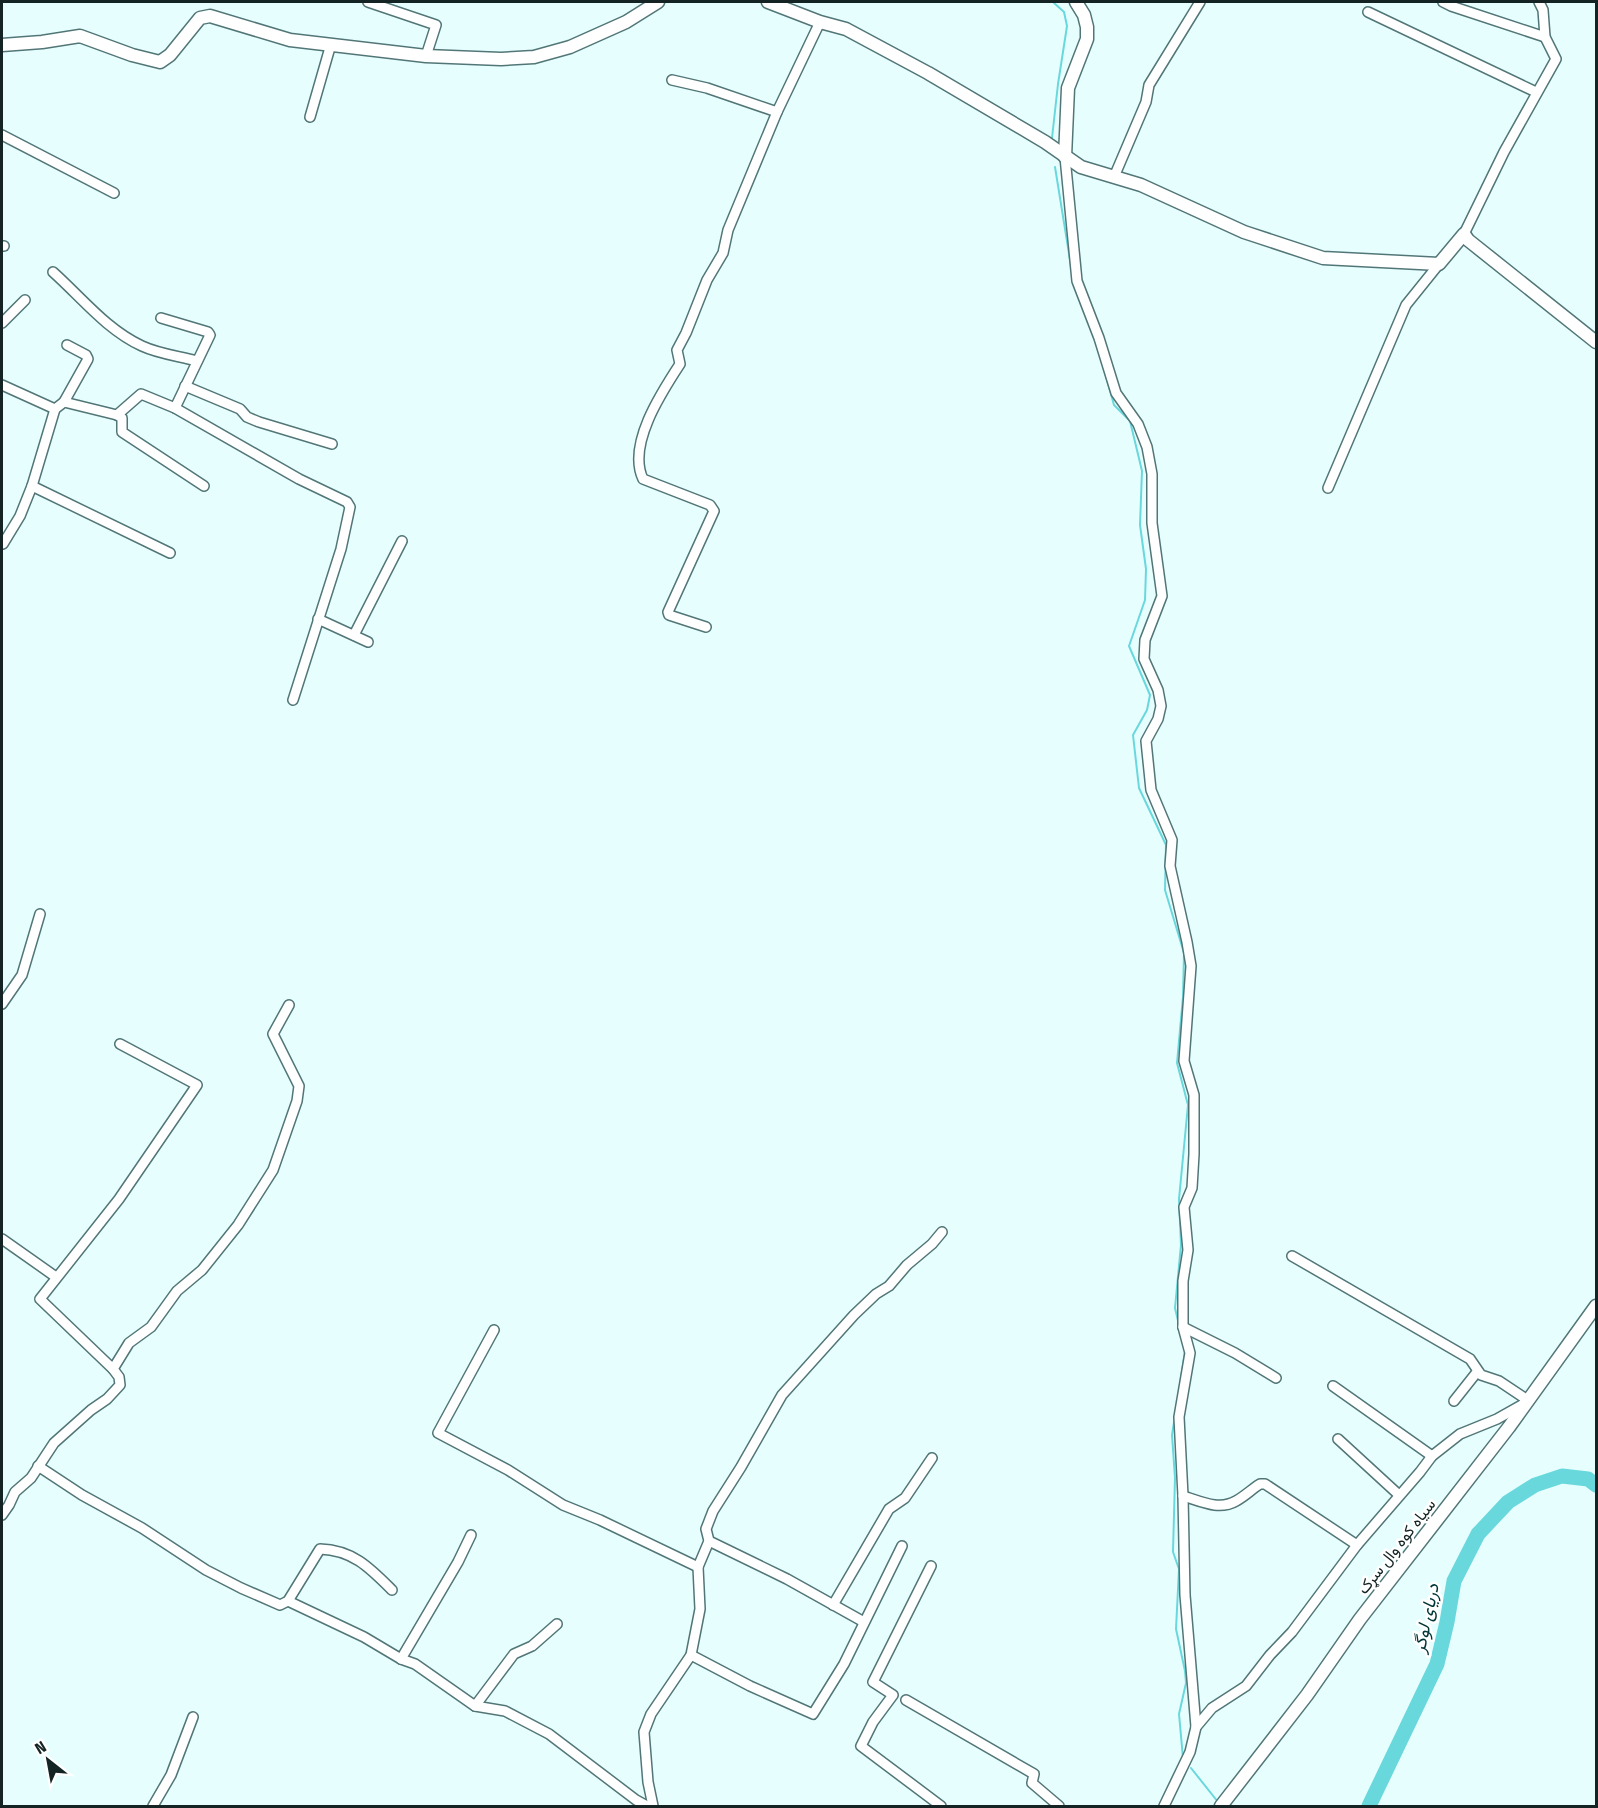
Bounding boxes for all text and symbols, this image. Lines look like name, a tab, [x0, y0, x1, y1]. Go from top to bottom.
street label: سیاه کوه وال سړک	[1353, 1495, 1441, 1599]
water label: دریای لوگر	[1408, 1581, 1444, 1656]
north arrow	[18, 1730, 78, 1790]
text: N	[32, 1737, 50, 1758]

